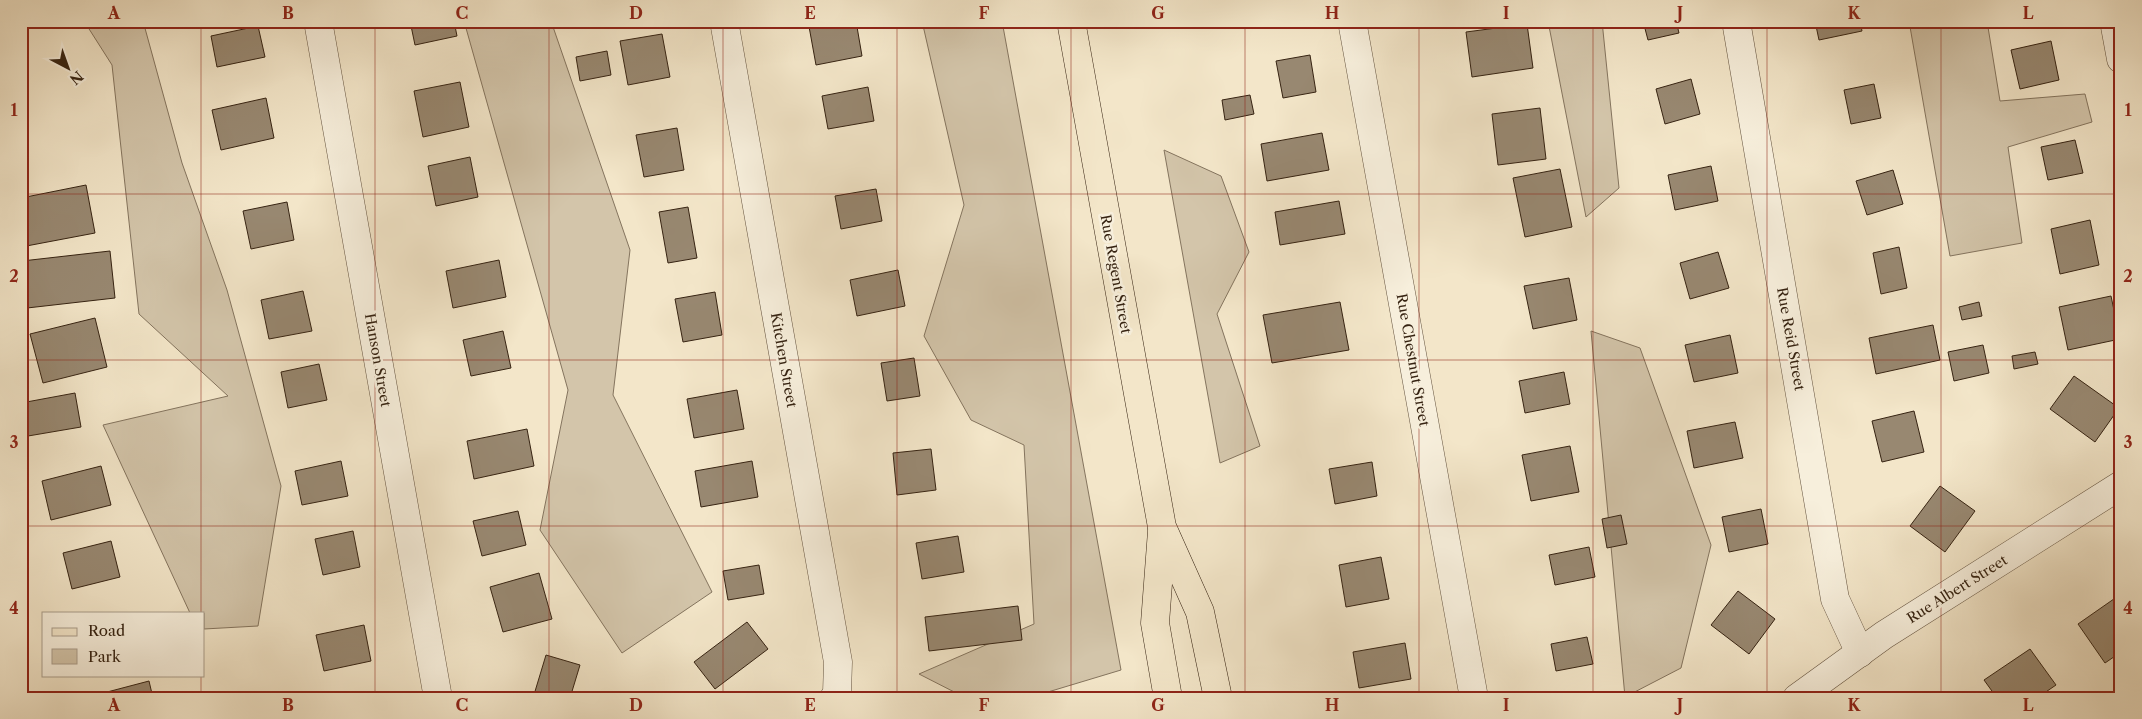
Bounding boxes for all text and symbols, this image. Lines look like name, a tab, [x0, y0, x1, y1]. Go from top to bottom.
text: A	[107, 3, 121, 23]
text: B	[282, 3, 294, 23]
text: C	[456, 3, 468, 23]
text: D	[629, 3, 643, 23]
text: E	[804, 3, 816, 23]
text: F	[979, 3, 990, 23]
text: G	[1151, 3, 1165, 23]
text: H	[1325, 3, 1339, 23]
text: I	[1503, 3, 1510, 23]
text: J	[1674, 3, 1683, 23]
text: K	[1848, 3, 1862, 23]
text: L	[2022, 3, 2034, 23]
north arrow	[42, 42, 92, 92]
text: N	[66, 67, 87, 89]
text: 1	[10, 100, 18, 120]
text: 1	[2124, 100, 2132, 120]
street label: Rue Regent Street	[1097, 213, 1135, 335]
text: 2	[9, 266, 19, 286]
text: 2	[2123, 266, 2133, 286]
street label: Rue Reid Street	[1773, 286, 1809, 392]
street label: Rue Chestnut Street	[1392, 292, 1434, 428]
street label: Kitchen Street	[767, 311, 801, 409]
street label: Hanson Street	[361, 312, 395, 408]
text: 3	[9, 432, 19, 452]
text: 3	[2123, 432, 2133, 452]
street label: Rue Albert Street	[1903, 551, 2011, 627]
text: 4	[9, 598, 19, 618]
text: 4	[2123, 598, 2133, 618]
legend	[42, 612, 205, 676]
text: Road	[88, 621, 125, 640]
text: Park	[88, 647, 122, 666]
text: A	[107, 695, 121, 715]
text: B	[282, 695, 294, 715]
text: C	[456, 695, 468, 715]
text: D	[629, 695, 643, 715]
text: E	[804, 695, 816, 715]
text: F	[979, 695, 990, 715]
text: G	[1151, 695, 1165, 715]
text: H	[1325, 695, 1339, 715]
text: I	[1503, 695, 1510, 715]
text: J	[1674, 695, 1683, 715]
text: K	[1848, 695, 1862, 715]
text: L	[2022, 695, 2034, 715]

